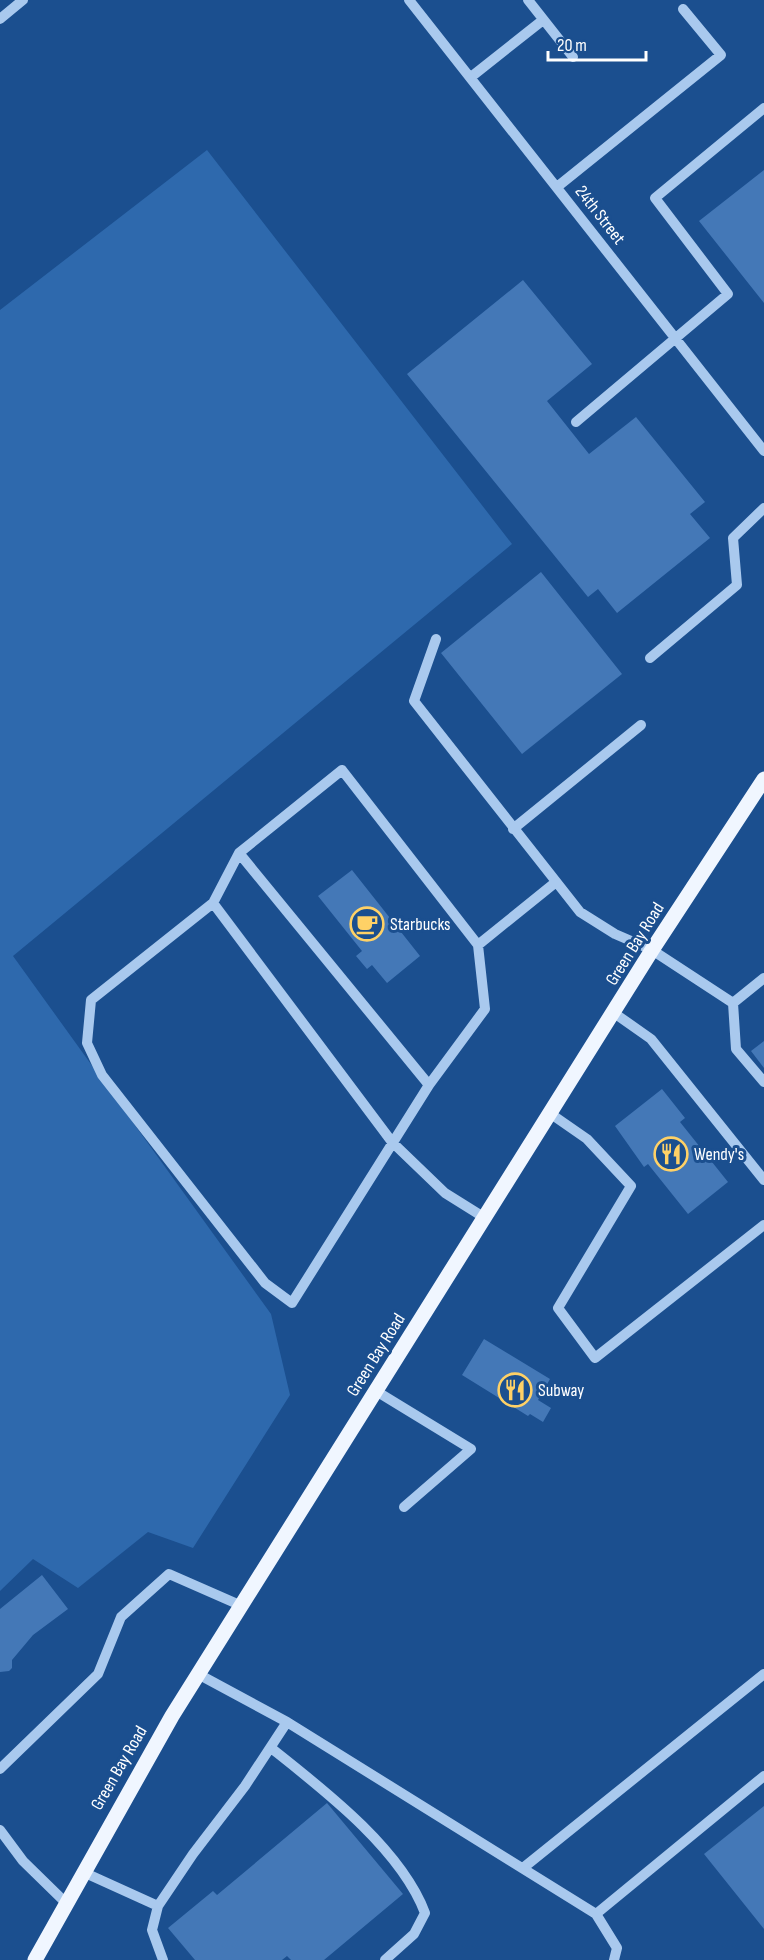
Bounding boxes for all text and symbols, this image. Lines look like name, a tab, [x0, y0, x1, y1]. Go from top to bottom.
scale bar	[548, 24, 646, 62]
text: 20 m	[557, 35, 587, 56]
street label: 24th Street	[571, 181, 630, 249]
street label: Green Bay Road	[601, 899, 669, 989]
cafe icon: Starbucks	[349, 906, 385, 942]
place label: Starbucks	[390, 914, 450, 935]
restaurant icon: Wendy's	[653, 1136, 689, 1172]
place label: Wendy's	[694, 1144, 744, 1165]
street label: Green Bay Road	[342, 1310, 410, 1400]
restaurant icon: Subway	[497, 1372, 533, 1408]
place label: Subway	[538, 1380, 584, 1401]
street label: Green Bay Road	[87, 1722, 151, 1814]

